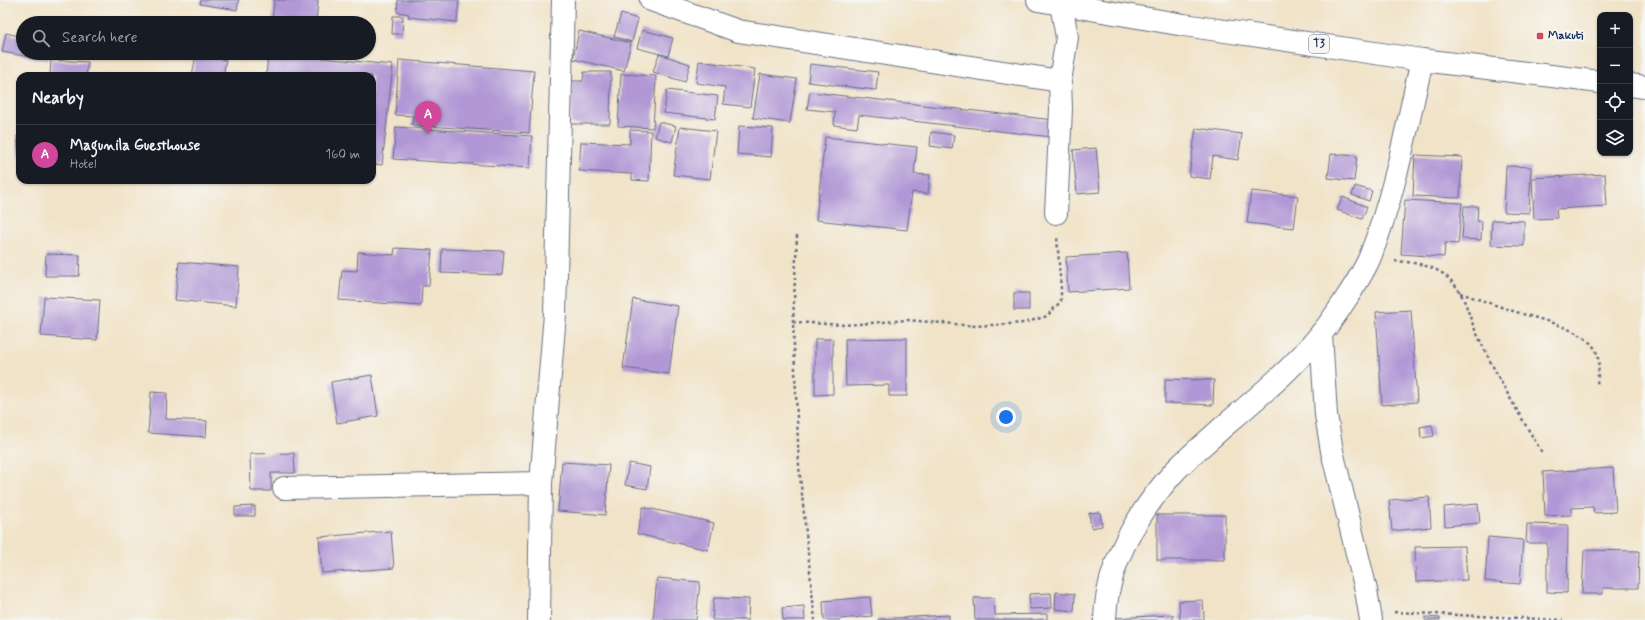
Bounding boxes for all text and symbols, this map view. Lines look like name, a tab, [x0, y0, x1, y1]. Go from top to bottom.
map controls	[1597, 12, 1633, 156]
button: +	[1597, 12, 1633, 48]
search box	[16, 16, 376, 60]
icon: search	[30, 27, 52, 49]
text: Search here	[62, 28, 138, 48]
place label: Makuti	[1548, 28, 1584, 44]
marker: Makuti	[1535, 31, 1545, 41]
road number: T3	[1309, 35, 1329, 53]
button: −	[1597, 48, 1633, 84]
button: locate	[1597, 84, 1633, 120]
text: Nearby	[32, 87, 84, 109]
pin: A	[415, 101, 441, 134]
button: layers	[1597, 120, 1633, 156]
text: Magunila Guesthouse	[70, 136, 200, 156]
text: A	[41, 146, 49, 163]
text: 160 m	[325, 146, 360, 163]
text: Hotel	[70, 156, 96, 173]
your location	[996, 407, 1016, 427]

